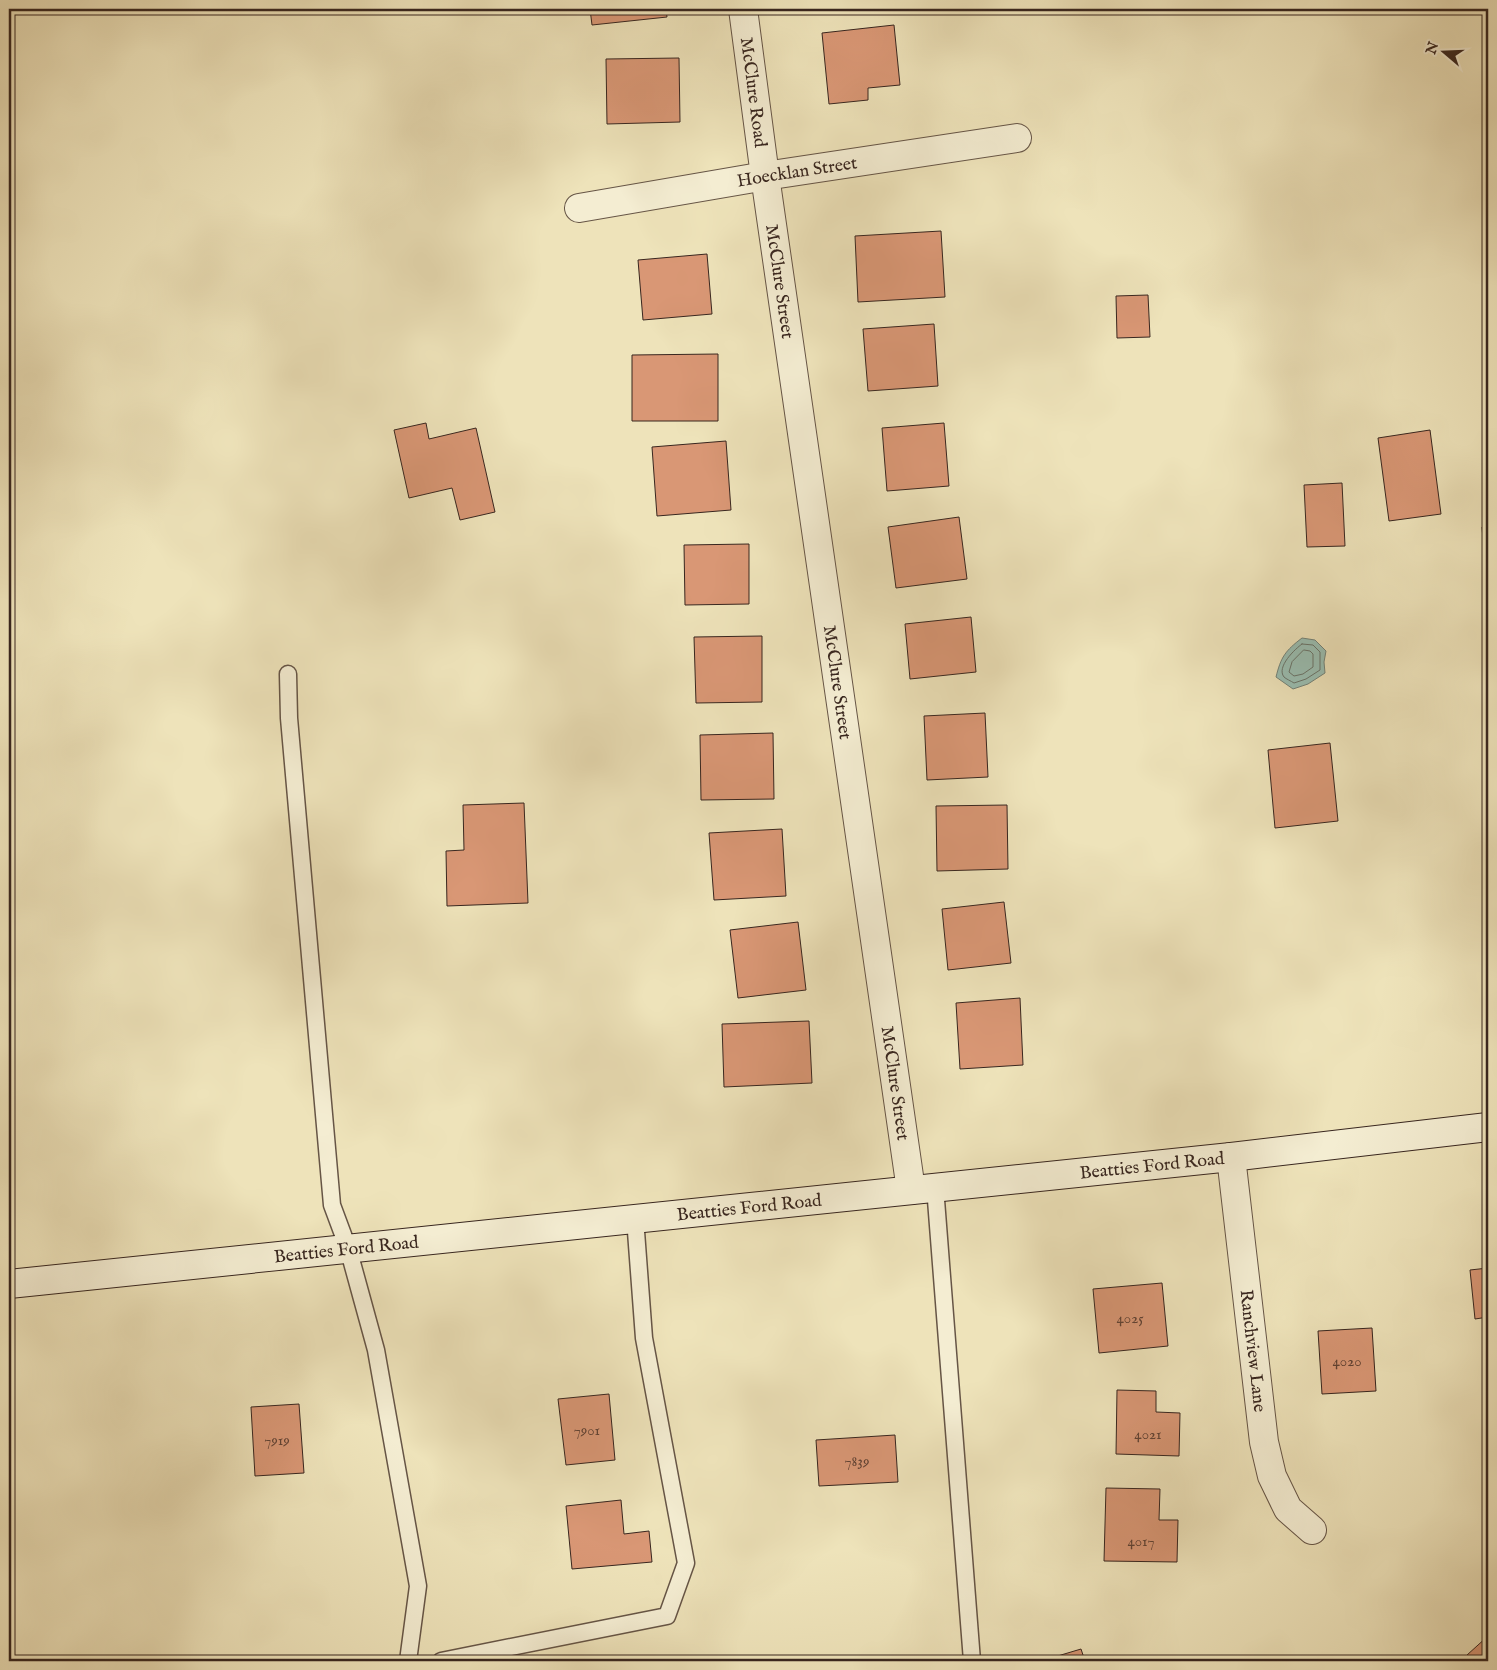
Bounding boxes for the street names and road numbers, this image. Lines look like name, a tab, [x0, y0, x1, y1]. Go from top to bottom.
street label: McClure Road	[734, 36, 771, 149]
street label: Hoecklan Street	[735, 152, 859, 194]
street label: McClure Street	[759, 223, 798, 340]
street label: McClure Street	[817, 624, 856, 741]
street label: McClure Street	[875, 1025, 914, 1142]
street label: Beatties Ford Road	[1078, 1148, 1226, 1186]
street label: Beatties Ford Road	[676, 1190, 823, 1228]
street label: Beatties Ford Road	[273, 1231, 420, 1269]
street label: Ranchview Lane	[1233, 1288, 1270, 1413]

